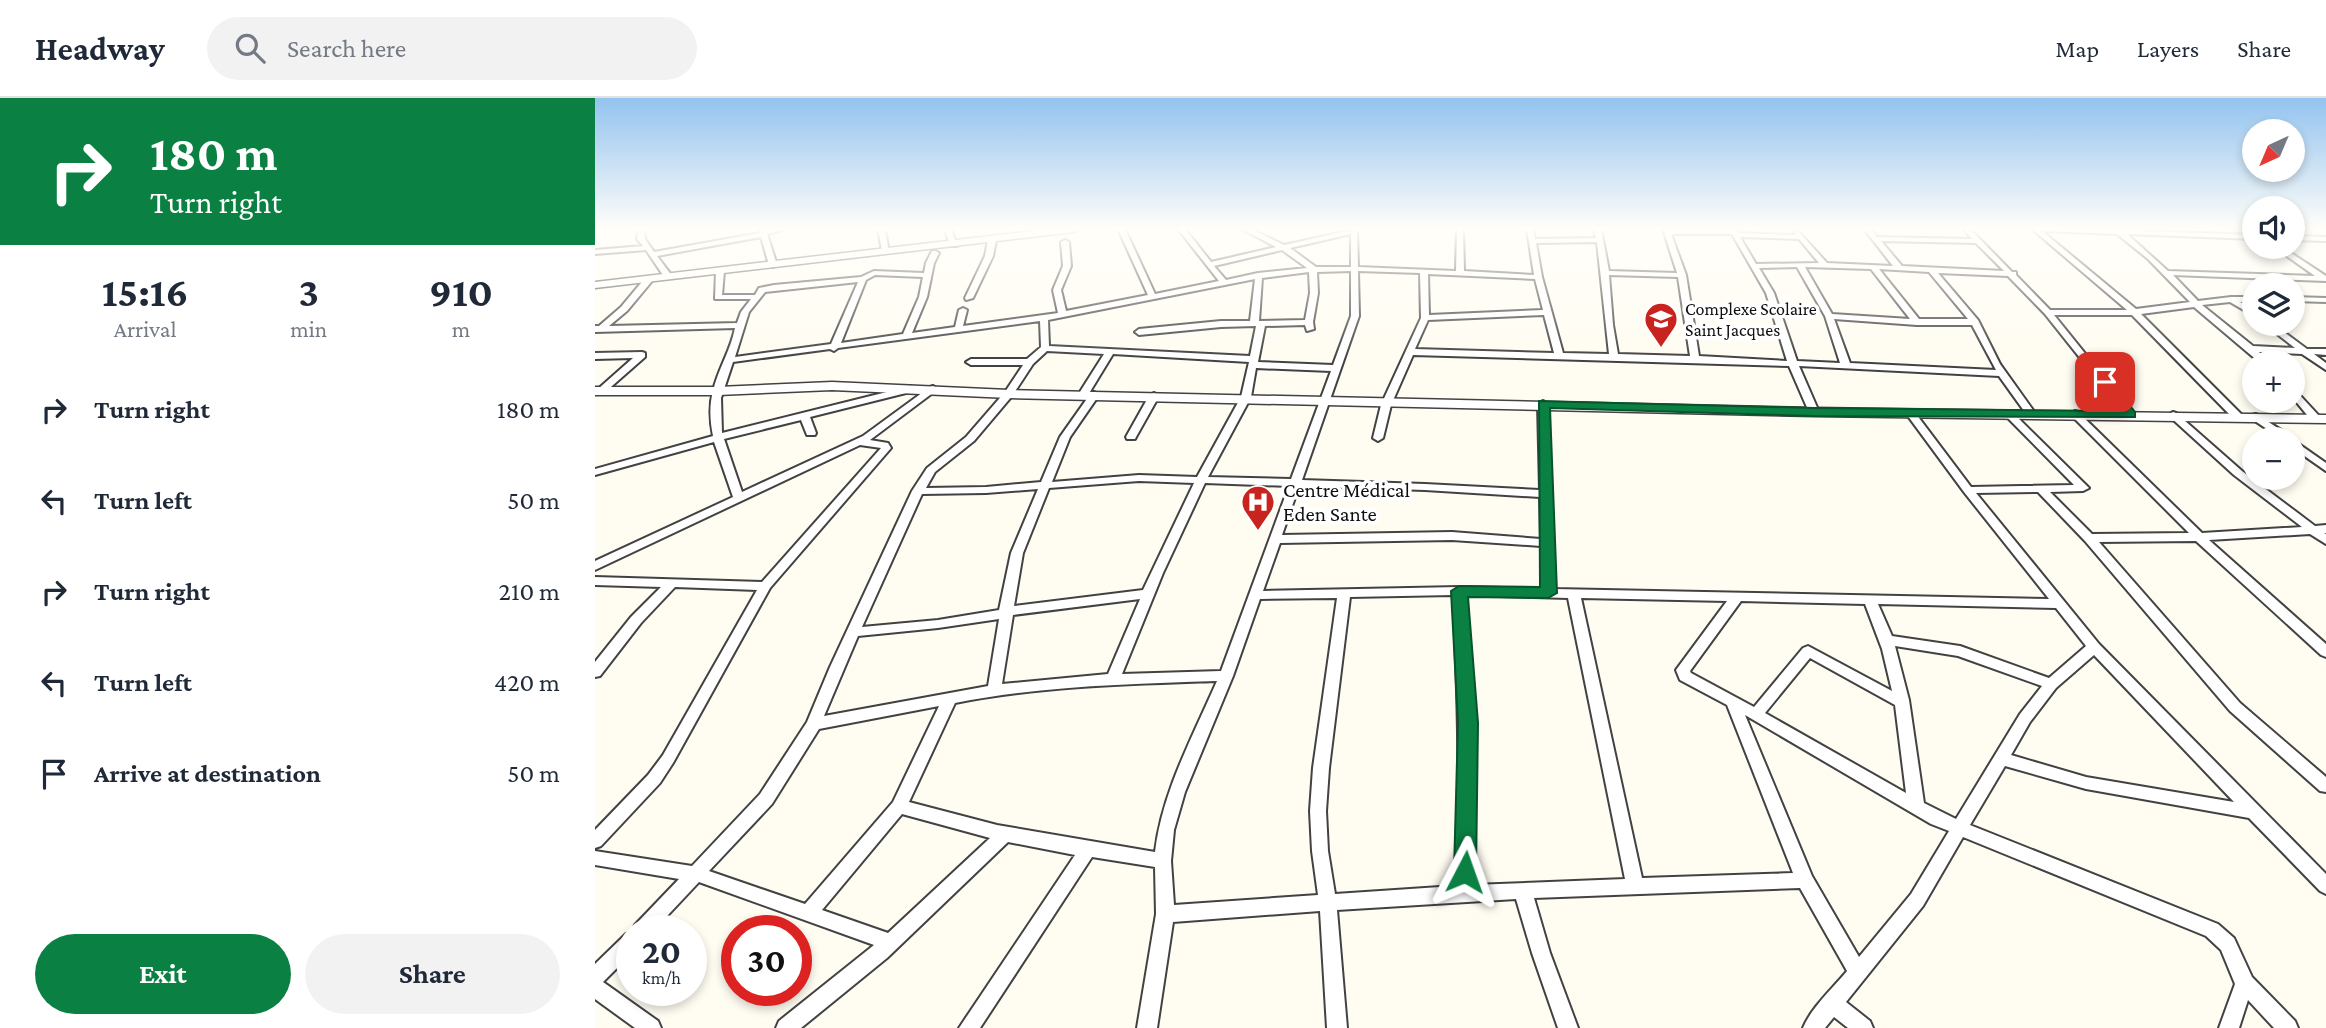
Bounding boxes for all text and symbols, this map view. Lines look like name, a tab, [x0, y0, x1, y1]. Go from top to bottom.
search box	[207, 17, 697, 80]
icon: search	[231, 29, 269, 67]
text: Headway	[35, 30, 165, 67]
text: Search here	[287, 34, 406, 63]
text: Map	[2055, 35, 2099, 62]
text: Layers	[2137, 35, 2199, 62]
text: Share	[2237, 35, 2291, 62]
north arrow	[2242, 119, 2305, 182]
map controls	[2242, 119, 2305, 490]
icon: right	[35, 126, 126, 217]
text: 180 m	[150, 126, 278, 181]
text: Turn right	[150, 184, 282, 220]
button: sound	[2242, 196, 2305, 259]
text: 15:16	[102, 268, 188, 315]
text: 3	[298, 268, 319, 315]
text: 910	[429, 268, 493, 315]
button: layers	[2242, 273, 2305, 336]
place label: Complexe Scolaire Saint Jacques	[1685, 299, 1817, 340]
school or university icon: Complexe Scolaire Saint Jacques	[1642, 300, 1680, 349]
text: Arrival	[114, 316, 176, 342]
text: min	[290, 316, 327, 342]
text: m	[452, 316, 470, 342]
button: +	[2242, 350, 2305, 413]
pin	[2075, 352, 2135, 412]
icon: arrive	[2086, 363, 2124, 401]
icon: right	[35, 391, 73, 429]
text: Turn right	[94, 395, 210, 424]
text: 180 m	[497, 395, 560, 424]
button: −	[2242, 427, 2305, 490]
place label: Centre Médical Eden Sante	[1283, 478, 1410, 526]
icon: left	[35, 482, 73, 520]
hospital icon: Centre Médical Eden Sante	[1239, 483, 1277, 532]
text: Turn left	[94, 486, 192, 515]
text: 50 m	[507, 486, 560, 515]
icon: right	[35, 573, 73, 611]
text: Turn right	[94, 577, 210, 606]
text: 210 m	[499, 577, 560, 606]
icon: left	[35, 664, 73, 702]
text: Turn left	[94, 668, 192, 697]
text: 420 m	[494, 668, 560, 697]
icon: arrive	[35, 755, 73, 793]
text: Arrive at destination	[94, 759, 321, 788]
text: 50 m	[507, 759, 560, 788]
position arrow	[1428, 835, 1502, 909]
speed limit sign: 30	[721, 915, 812, 1006]
text: 20	[642, 932, 681, 971]
button: Exit	[35, 934, 291, 1014]
button: Share	[305, 934, 560, 1014]
text: km/h	[642, 968, 681, 988]

